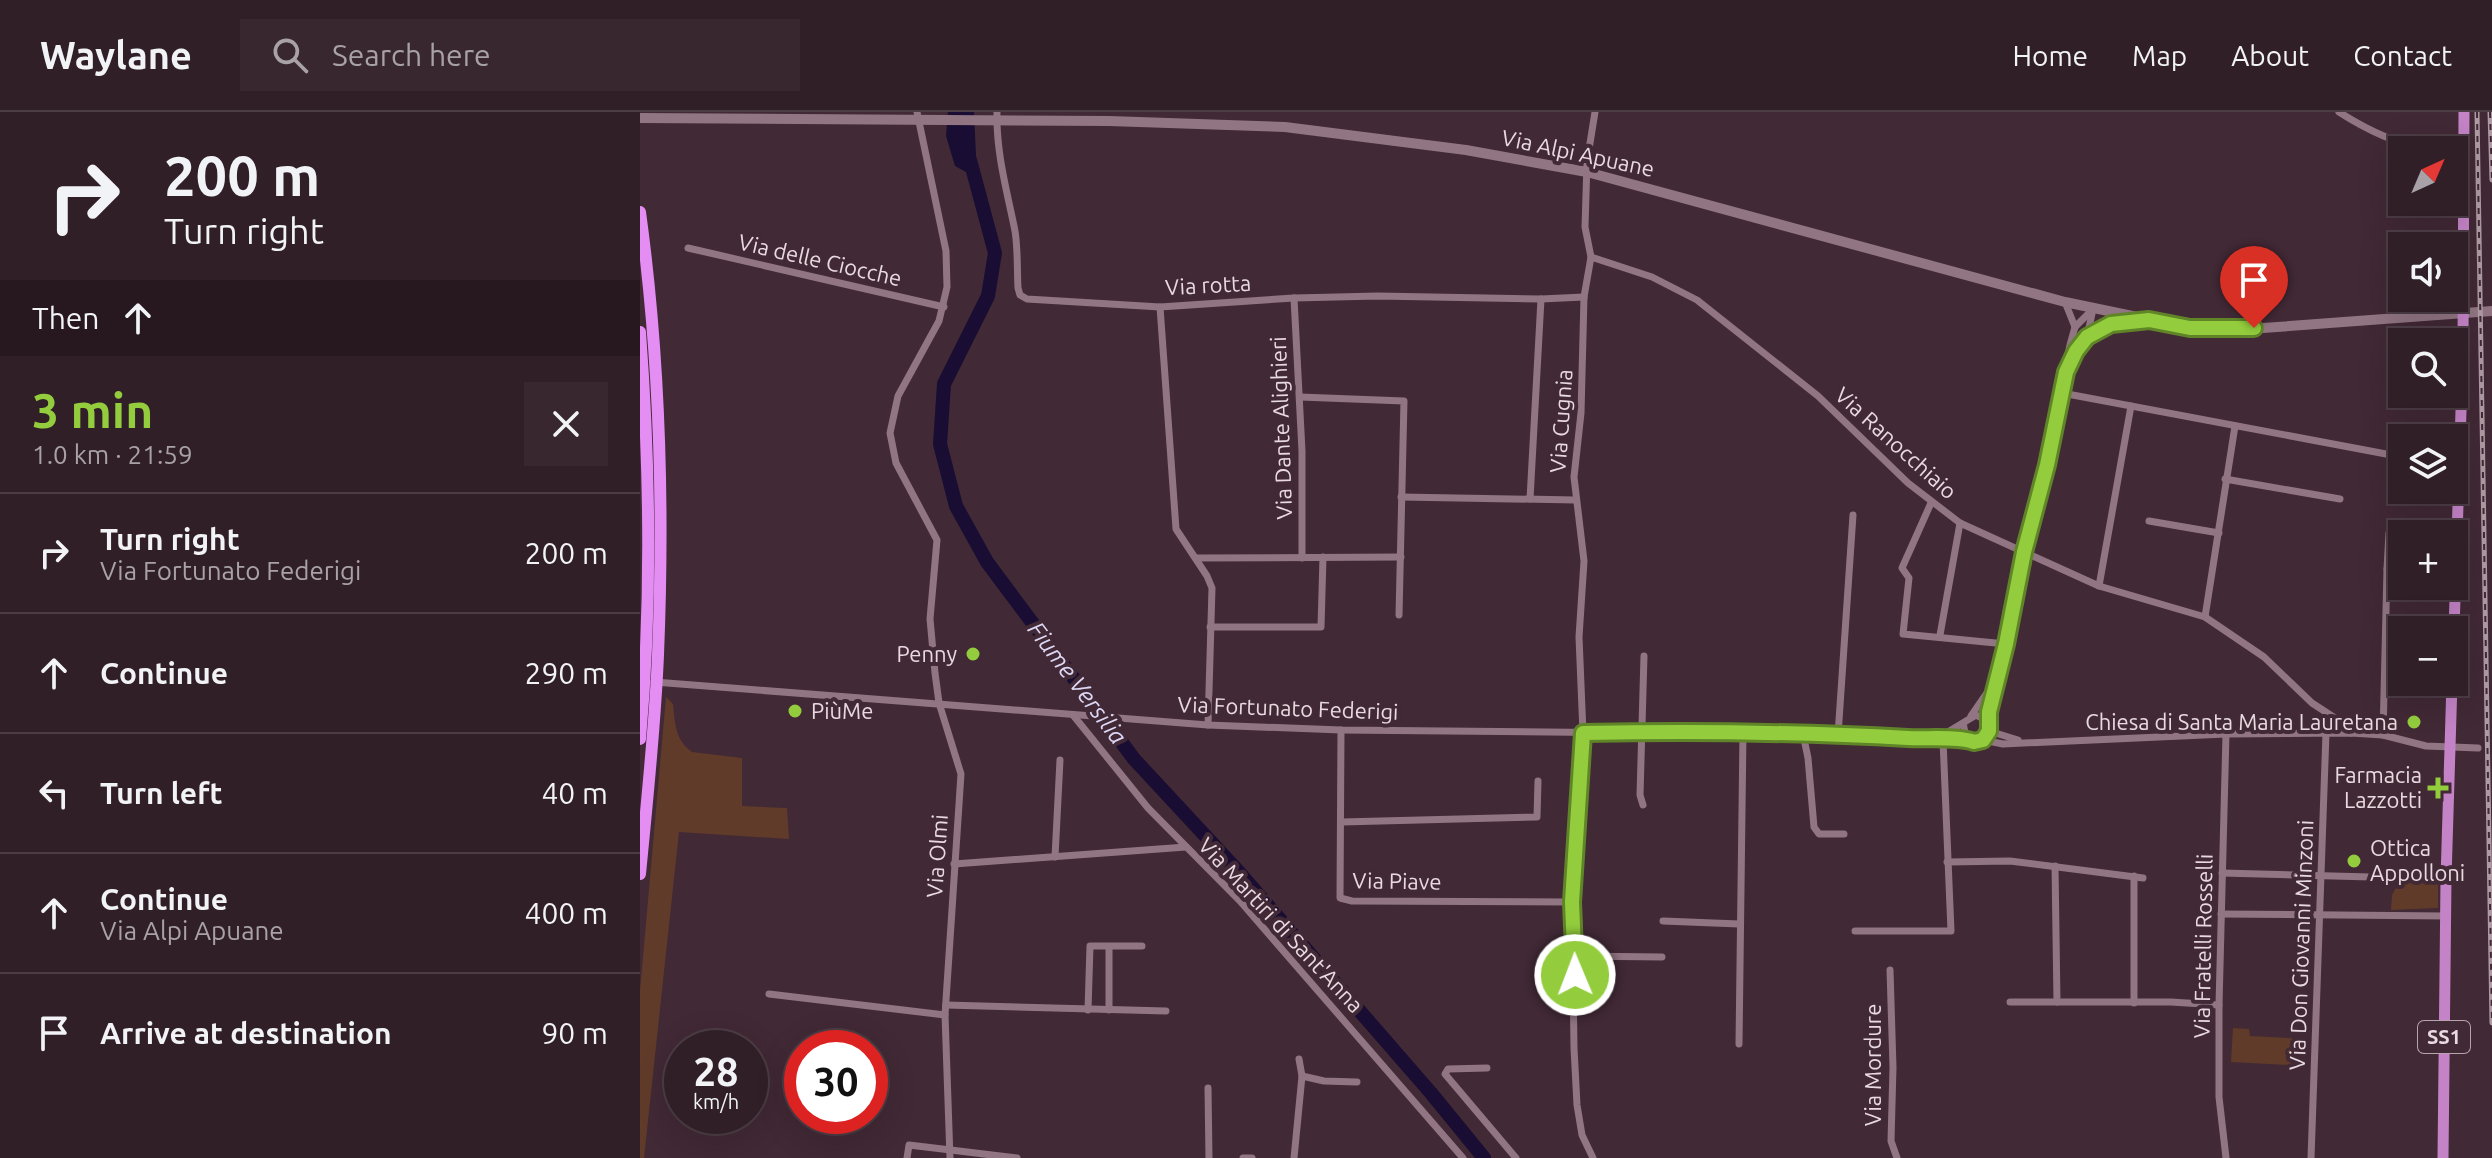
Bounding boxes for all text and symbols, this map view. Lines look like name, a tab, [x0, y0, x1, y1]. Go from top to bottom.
search box	[240, 19, 800, 91]
icon: search	[268, 33, 312, 77]
text: Waylane	[40, 34, 192, 76]
text: Search here	[332, 38, 491, 72]
text: Home	[2013, 40, 2088, 71]
text: Map	[2132, 40, 2187, 71]
text: About	[2231, 40, 2309, 71]
text: Contact	[2353, 40, 2452, 71]
street label: Via Alpi Apuane	[1499, 124, 1657, 181]
north arrow	[2388, 136, 2468, 216]
map controls	[2388, 136, 2468, 696]
icon: right	[32, 144, 136, 248]
text: 200 m	[164, 144, 320, 207]
text: Turn right	[164, 210, 324, 251]
street label: Via delle Ciocche	[736, 229, 904, 290]
button: sound	[2388, 232, 2468, 312]
pin	[2220, 246, 2288, 328]
icon: arrive	[2232, 258, 2276, 302]
street label: Via rotta	[1164, 270, 1252, 299]
icon: ahead	[116, 296, 160, 340]
text: Then	[32, 301, 100, 335]
button: search	[2388, 328, 2468, 408]
street label: Via Dante Alighieri	[1265, 336, 1296, 520]
street label: Via Cugnia	[1544, 368, 1577, 474]
button: close	[524, 382, 608, 466]
street label: Via Ranocchiaio	[1831, 382, 1962, 504]
text: 3 min	[32, 383, 153, 437]
button: layers	[2388, 424, 2468, 504]
text: 1.0 km · 21:59	[32, 440, 193, 469]
button: +	[2388, 520, 2468, 600]
text: Turn right	[100, 522, 240, 556]
icon: right	[32, 531, 76, 575]
text: 200 m	[524, 536, 608, 570]
text: Via Fortunato Federigi	[100, 556, 361, 585]
water label: Fiume Versilia	[1023, 616, 1132, 749]
button: −	[2388, 616, 2468, 696]
place label: Penny	[897, 641, 957, 666]
marker: Penny	[964, 645, 982, 663]
icon: ahead	[32, 651, 76, 695]
text: Continue	[100, 656, 228, 690]
text: 290 m	[524, 656, 608, 690]
street label: Via Fortunato Federigi	[1177, 691, 1399, 724]
place label: PiùMe	[811, 698, 873, 723]
marker: PiùMe	[786, 702, 804, 720]
place label: Chiesa di Santa Maria Lauretana	[2085, 709, 2398, 734]
marker: Chiesa di Santa Maria Lauretana	[2405, 713, 2423, 731]
place label: Farmacia Lazzotti	[2334, 762, 2422, 812]
icon: left	[32, 771, 76, 815]
text: Turn left	[100, 776, 222, 810]
text: 40 m	[541, 776, 608, 810]
marker: Farmacia Lazzotti	[2429, 779, 2447, 797]
street label: Via Olmi	[921, 813, 952, 899]
street label: Via Don Giovanni Minzoni	[2284, 819, 2317, 1071]
street label: Via Martiri di Sant'Anna	[1194, 832, 1369, 1017]
place label: Ottica Appolloni	[2370, 835, 2465, 885]
marker: Ottica Appolloni	[2345, 852, 2363, 870]
street label: Via Fratelli Rosselli	[2188, 854, 2217, 1038]
street label: Via Piave	[1352, 867, 1442, 894]
text: Continue	[100, 882, 228, 916]
icon: ahead	[32, 891, 76, 935]
text: 400 m	[524, 896, 608, 930]
text: Via Alpi Apuane	[100, 916, 284, 945]
position arrow	[1533, 933, 1617, 1017]
street label: Via Mordure	[1860, 1004, 1885, 1126]
icon: arrive	[32, 1011, 76, 1055]
text: Arrive at destination	[100, 1016, 392, 1050]
text: 90 m	[541, 1016, 608, 1050]
road number: SS1	[2418, 1021, 2470, 1053]
speed limit sign: 30	[784, 1030, 888, 1134]
text: 28	[693, 1049, 739, 1094]
text: km/h	[693, 1090, 739, 1113]

